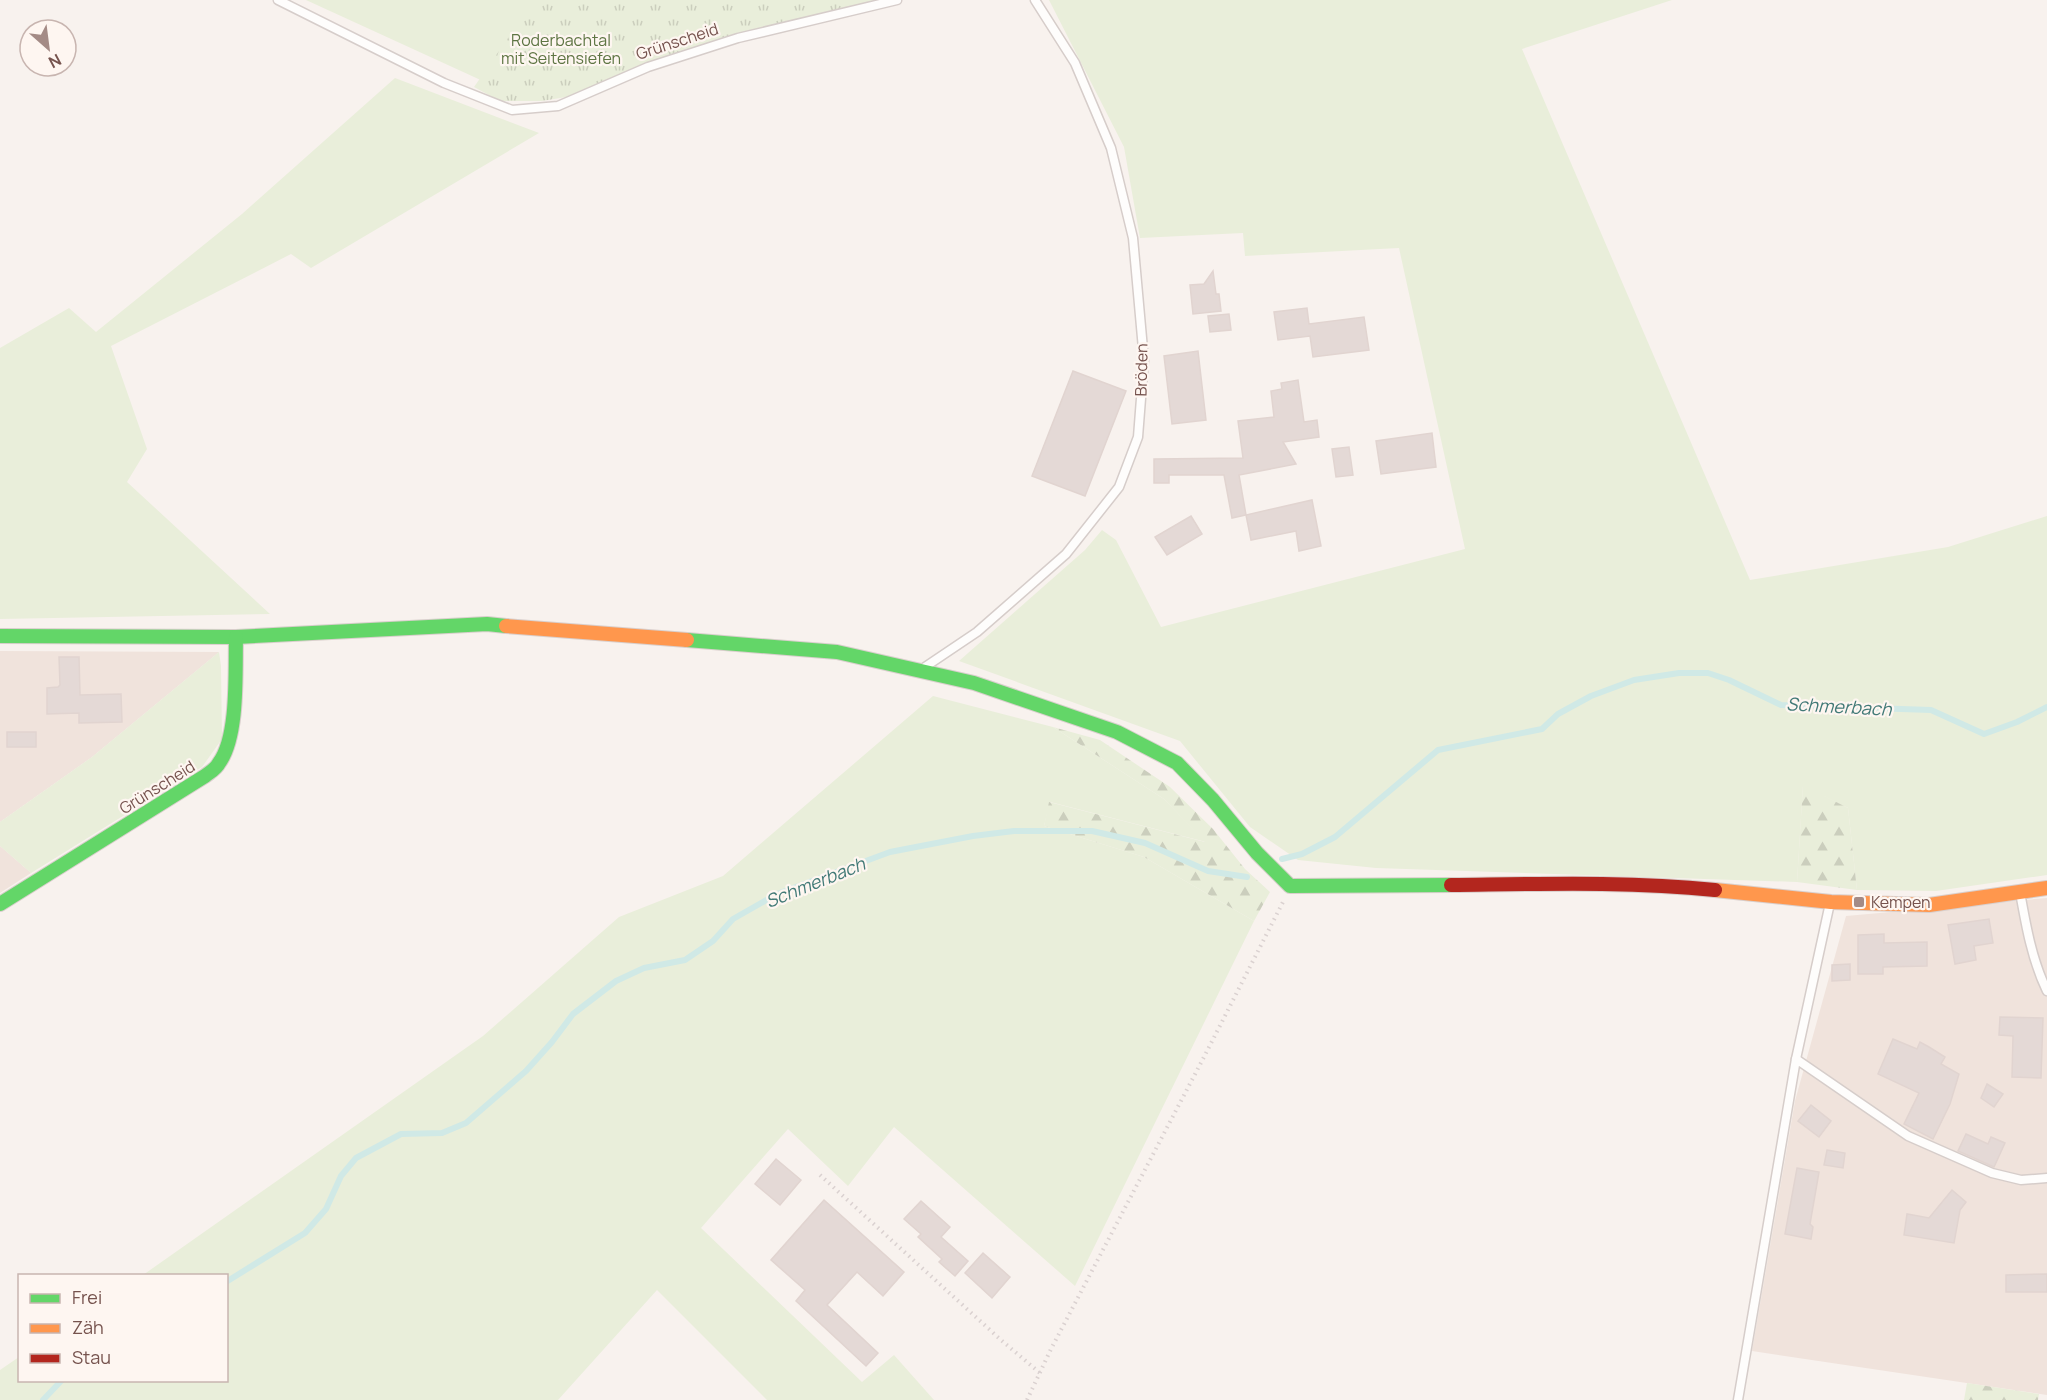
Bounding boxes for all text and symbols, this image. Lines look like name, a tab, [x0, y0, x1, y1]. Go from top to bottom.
street label: Grünscheid	[633, 17, 721, 65]
north arrow	[18, 18, 78, 78]
park label: Roderbachtal mit Seitensiefen	[501, 29, 621, 69]
text: N	[45, 49, 65, 74]
street label: Bröden	[1130, 343, 1152, 397]
water label: Schmerbach	[1786, 691, 1893, 721]
street label: Grünscheid	[115, 755, 199, 819]
water label: Schmerbach	[762, 851, 870, 913]
place label: Kempen	[1871, 891, 1931, 913]
marker: Kempen	[1852, 895, 1866, 909]
legend	[18, 1274, 228, 1382]
text: Frei	[72, 1285, 102, 1309]
text: Zäh	[72, 1315, 104, 1339]
text: Stau	[72, 1345, 111, 1369]

